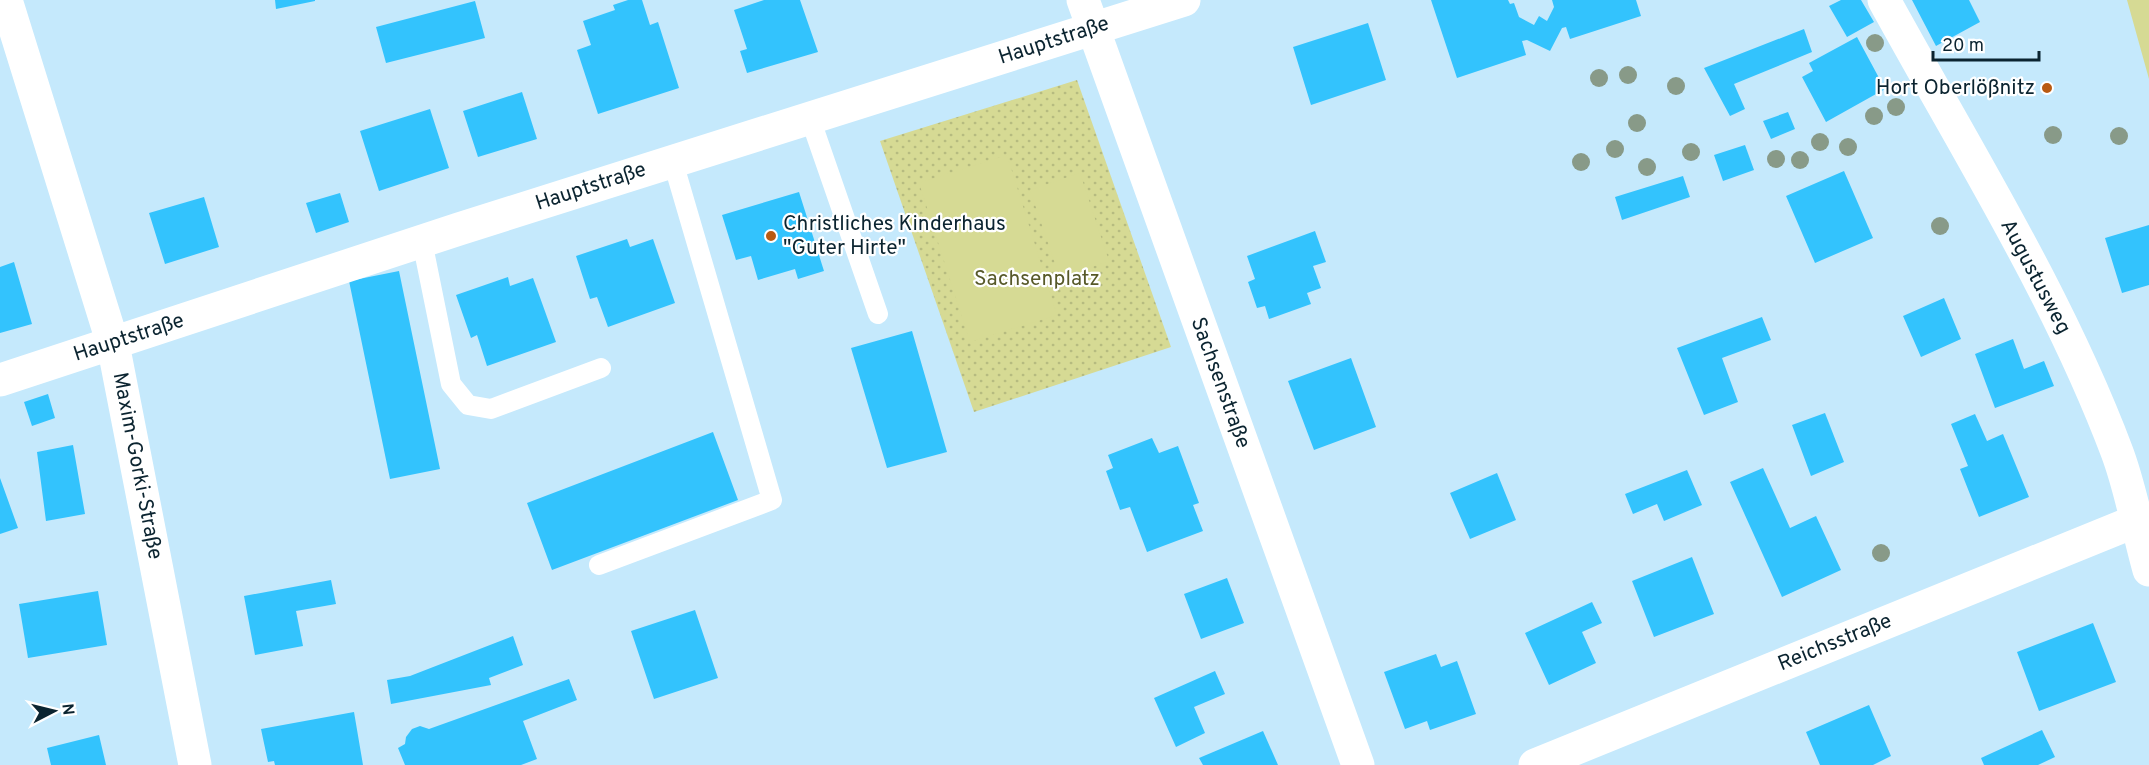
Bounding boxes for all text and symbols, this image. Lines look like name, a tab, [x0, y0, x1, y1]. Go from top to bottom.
street label: Hauptstraße	[995, 10, 1113, 72]
scale bar	[1933, 24, 2040, 62]
text: 20 m	[1942, 35, 1984, 58]
place label: Hort Oberlößnitz	[1876, 75, 2035, 102]
marker: Hort Oberlößnitz	[2040, 81, 2054, 95]
street label: Hauptstraße	[532, 156, 650, 218]
place label: Christliches Kinderhaus "Guter Hirte"	[783, 211, 1006, 262]
street label: Augustusweg	[1993, 215, 2077, 339]
marker: Christliches Kinderhaus "Guter Hirte"	[764, 229, 778, 243]
park label: Sachsenplatz	[974, 266, 1100, 293]
street label: Hauptstraße	[70, 307, 188, 369]
street label: Sachsenstraße	[1184, 314, 1256, 452]
street label: Maxim-Gorki-Straße	[106, 370, 168, 562]
street label: Reichsstraße	[1774, 608, 1896, 678]
north arrow	[24, 681, 84, 741]
text: N	[56, 702, 78, 716]

